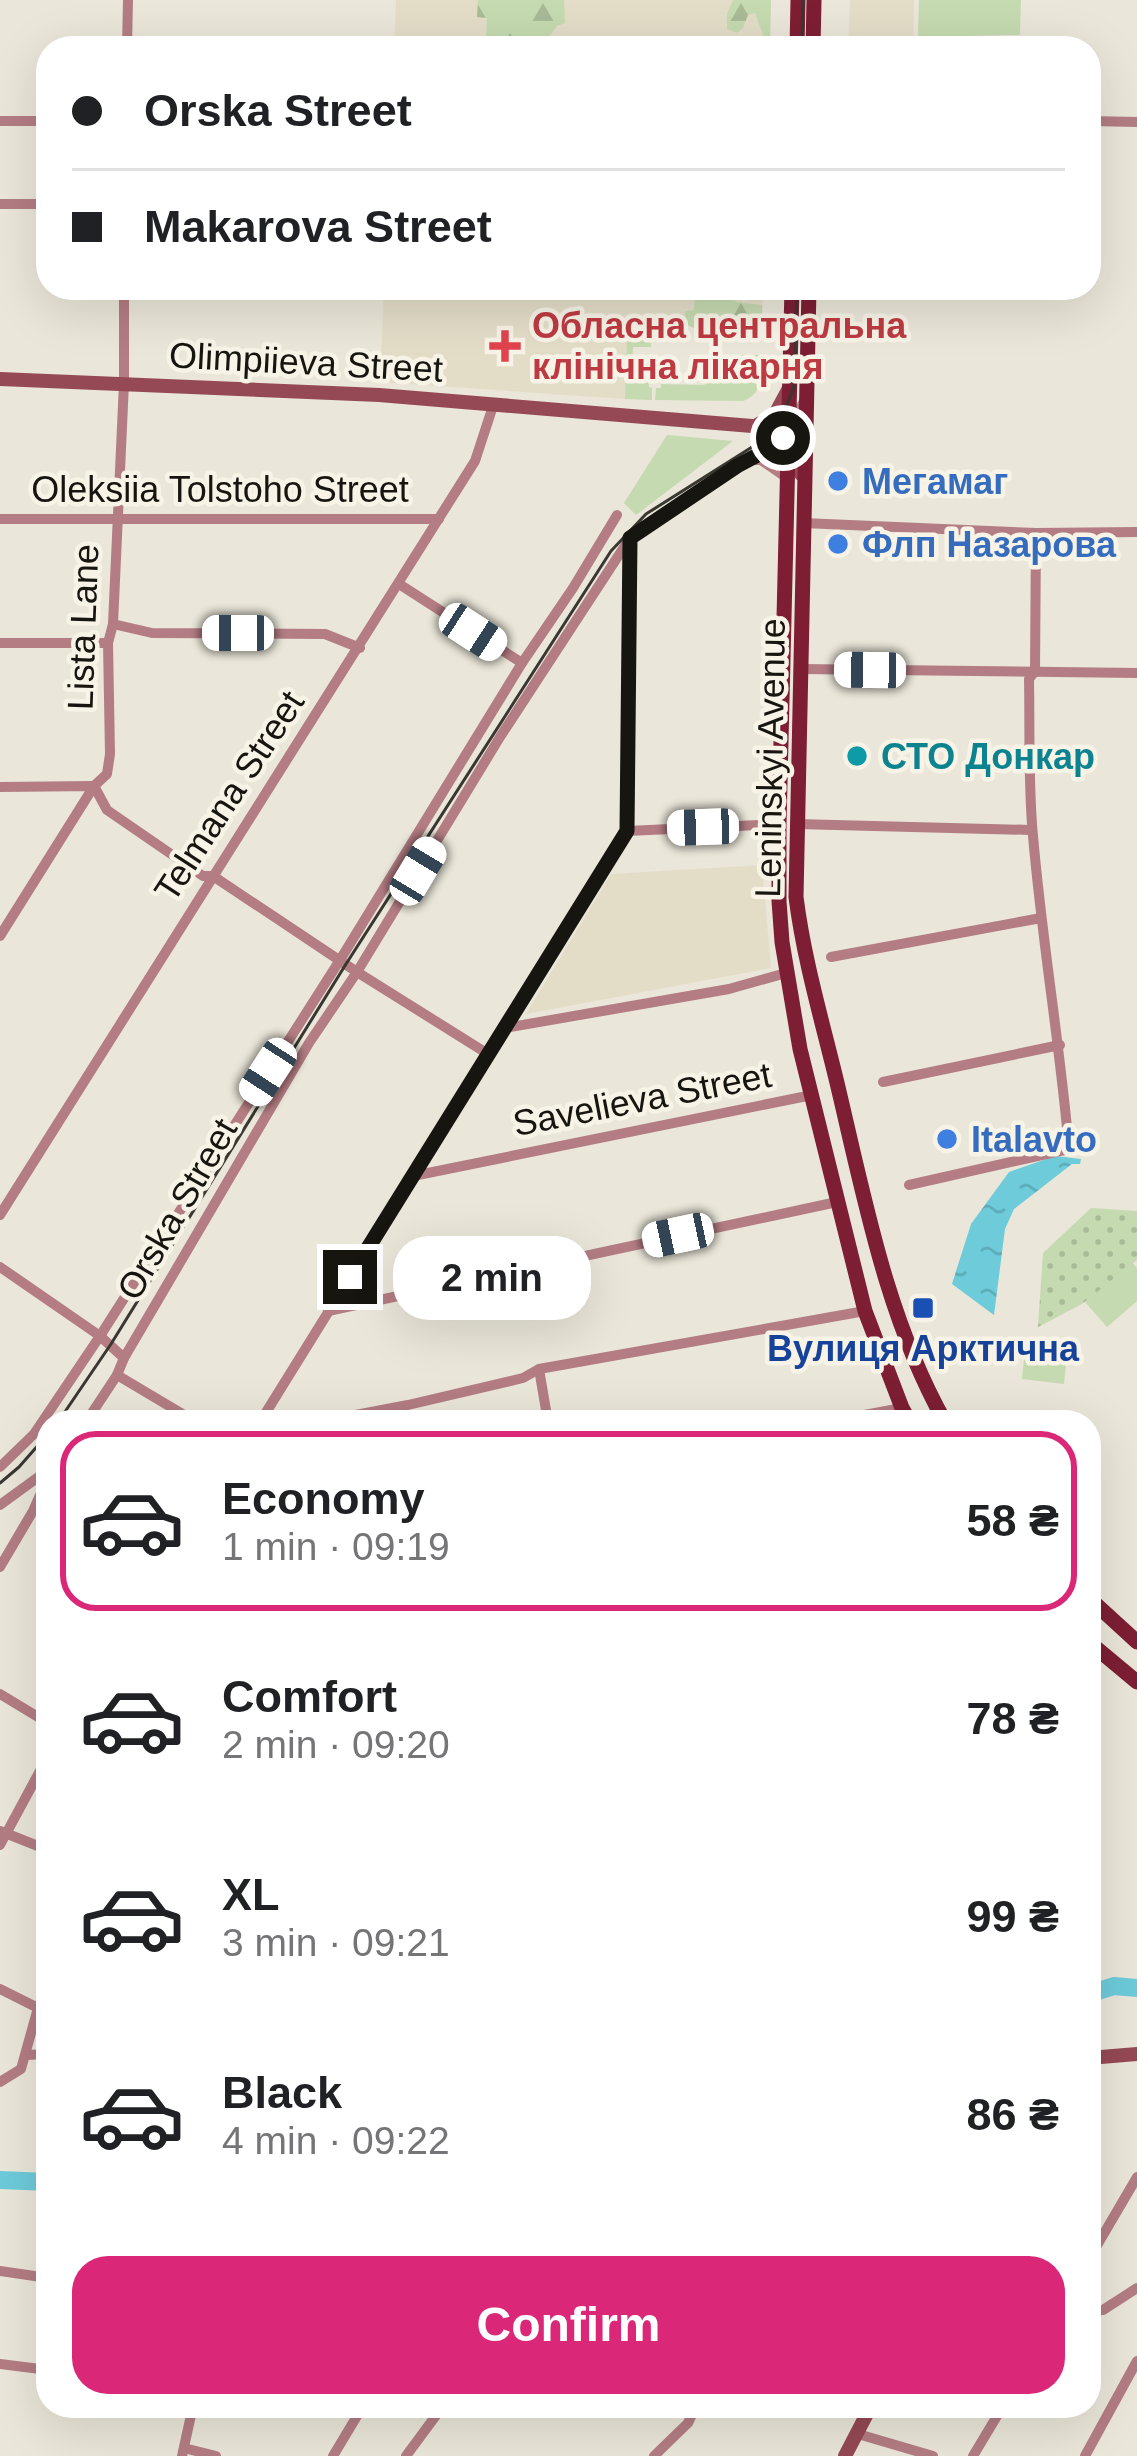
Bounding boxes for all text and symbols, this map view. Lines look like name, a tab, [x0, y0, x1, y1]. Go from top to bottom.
text: Orska Street	[144, 85, 412, 136]
text: Makarova Street	[144, 201, 492, 252]
place label: Обласна центральна клінічна лікарня	[532, 305, 907, 387]
marker: Обласна центральна клінічна лікарня	[489, 330, 521, 362]
street label: Olimpiieva Street	[168, 334, 444, 390]
route start	[756, 411, 810, 465]
place label: Мегамаг	[862, 461, 1008, 502]
marker: Мегамаг	[825, 468, 851, 494]
street label: Oleksiia Tolstoho Street	[31, 469, 409, 510]
place label: Флп Назарова	[862, 524, 1117, 565]
marker: Флп Назарова	[825, 531, 851, 557]
street label: Lista Lane	[60, 543, 106, 711]
car	[433, 597, 513, 667]
car	[202, 615, 274, 651]
street label: Leninskyi Avenue	[747, 618, 793, 898]
car	[834, 651, 906, 689]
street label: Telmana Street	[146, 683, 312, 909]
place label: СТО Донкар	[881, 736, 1095, 777]
marker: СТО Донкар	[844, 743, 870, 769]
car	[666, 808, 740, 846]
car	[384, 831, 452, 911]
car	[233, 1032, 303, 1112]
street label: Savelieva Street	[509, 1054, 775, 1144]
street label: Orska Street	[109, 1111, 245, 1307]
place label: Italavto	[971, 1119, 1097, 1160]
marker: Italavto	[934, 1126, 960, 1152]
car	[639, 1210, 717, 1260]
callout: 2 min	[392, 1235, 590, 1319]
route end	[323, 1250, 377, 1304]
text: 2 min	[441, 1256, 543, 1299]
marker: Вулиця Арктична	[910, 1295, 936, 1321]
place label: Вулиця Арктична	[767, 1328, 1080, 1369]
icon: car	[78, 1467, 186, 1575]
text: Economy	[222, 1473, 425, 1524]
text: 58 ₴	[966, 1495, 1059, 1546]
text: 1 min · 09:19	[222, 1525, 450, 1568]
icon: car	[78, 1665, 186, 1773]
text: Comfort	[222, 1671, 397, 1722]
text: 78 ₴	[966, 1693, 1059, 1744]
text: 2 min · 09:20	[222, 1723, 450, 1766]
icon: car	[78, 1863, 186, 1971]
text: XL	[222, 1869, 280, 1920]
text: 99 ₴	[966, 1891, 1059, 1942]
text: 3 min · 09:21	[222, 1921, 450, 1964]
icon: car	[78, 2061, 186, 2169]
text: Black	[222, 2067, 342, 2118]
text: 86 ₴	[966, 2089, 1059, 2140]
text: 4 min · 09:22	[222, 2119, 450, 2162]
button: Confirm	[72, 2256, 1065, 2394]

